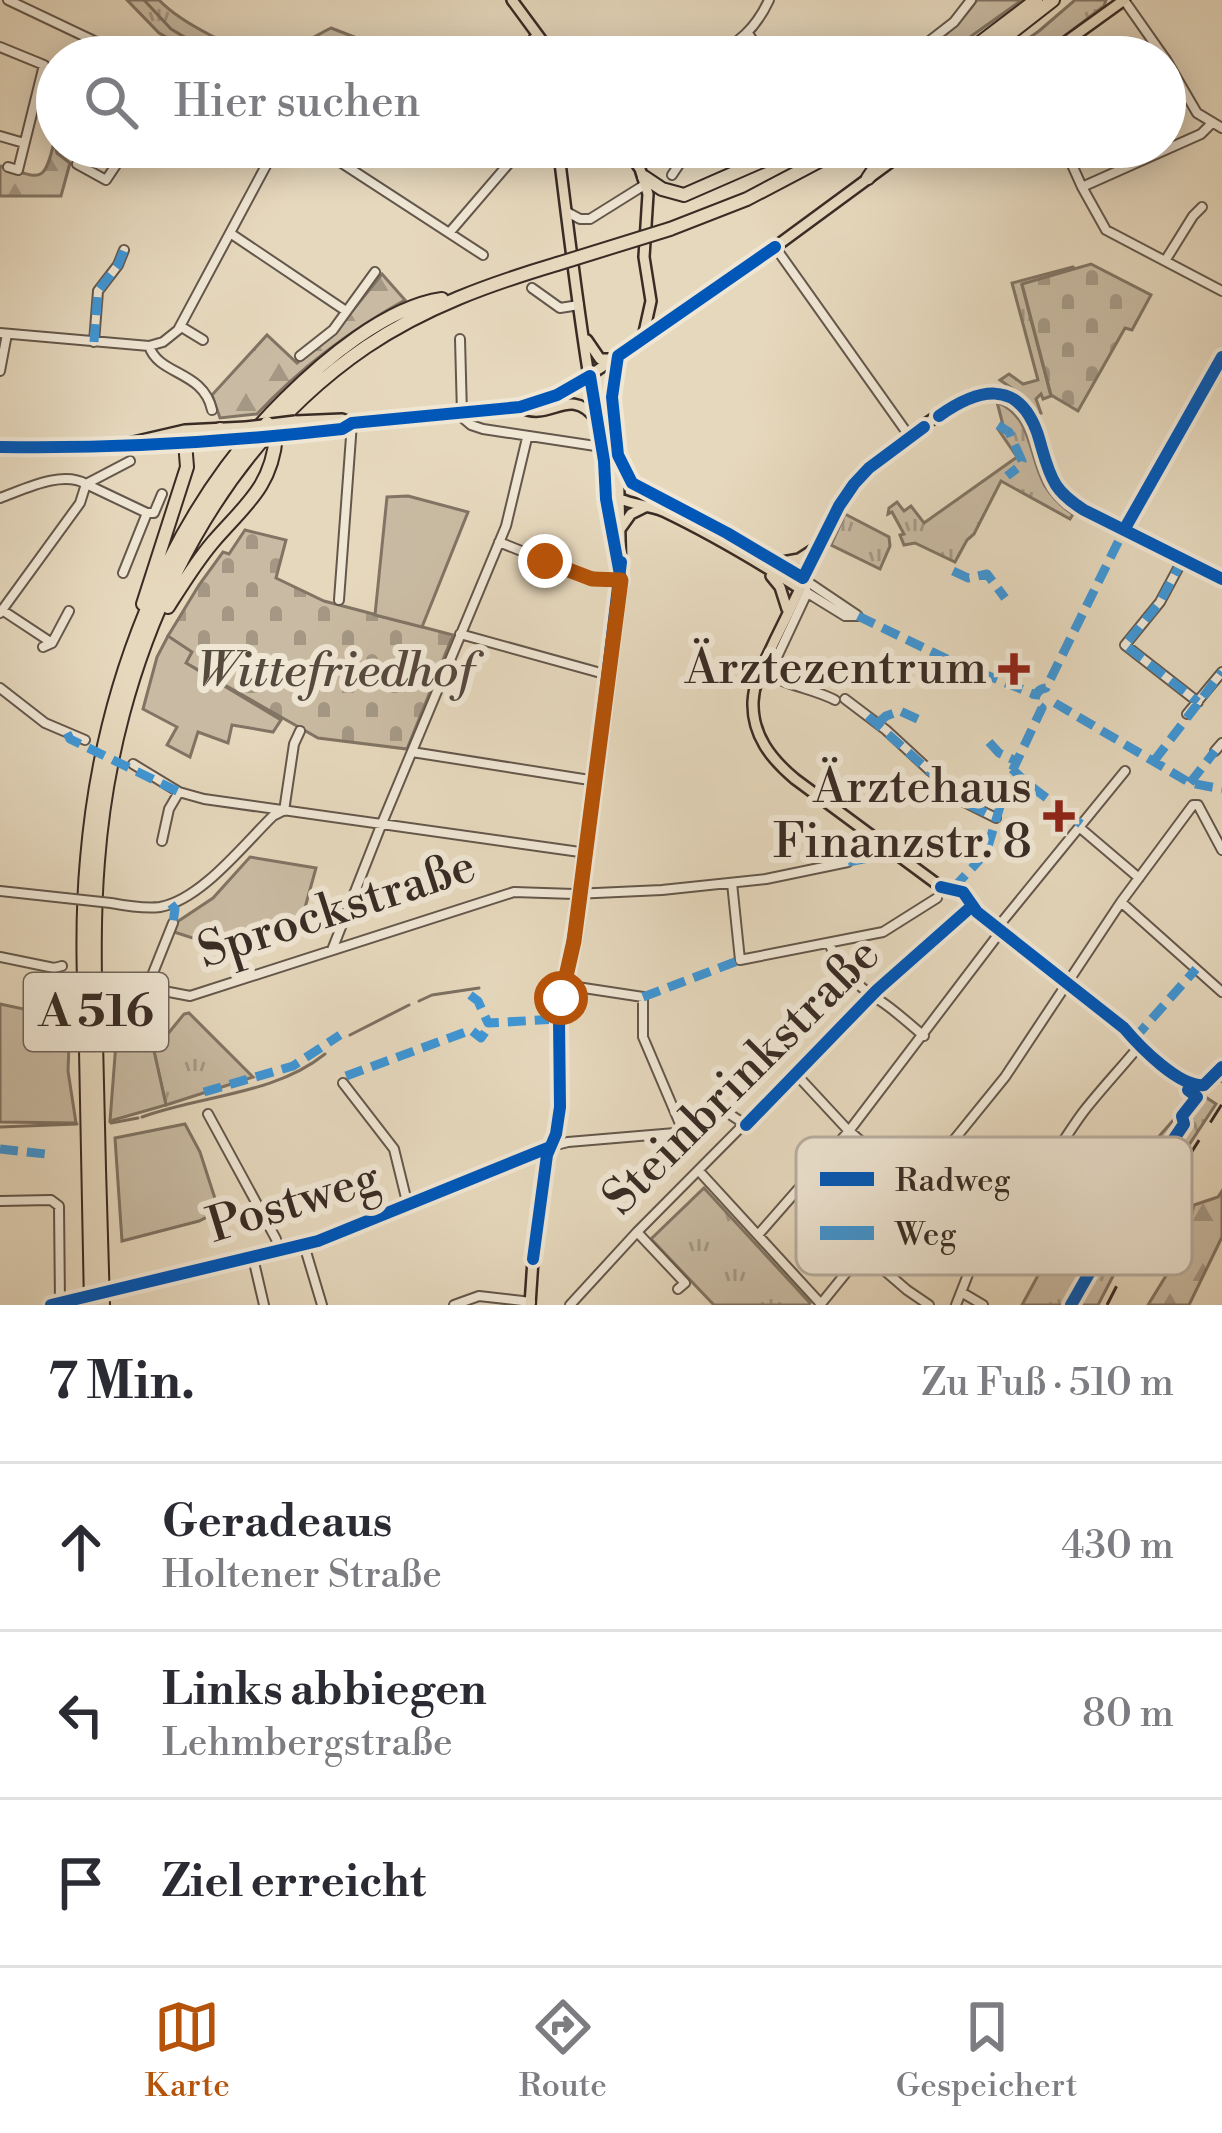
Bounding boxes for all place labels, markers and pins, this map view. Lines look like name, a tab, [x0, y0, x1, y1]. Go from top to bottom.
place label: Ärztezentrum	[684, 638, 987, 699]
marker: Ärztezentrum	[998, 653, 1030, 685]
place label: Ärztehaus Finanzstr. 8	[773, 757, 1032, 873]
marker: Ärztehaus Finanzstr. 8	[1043, 800, 1075, 832]

